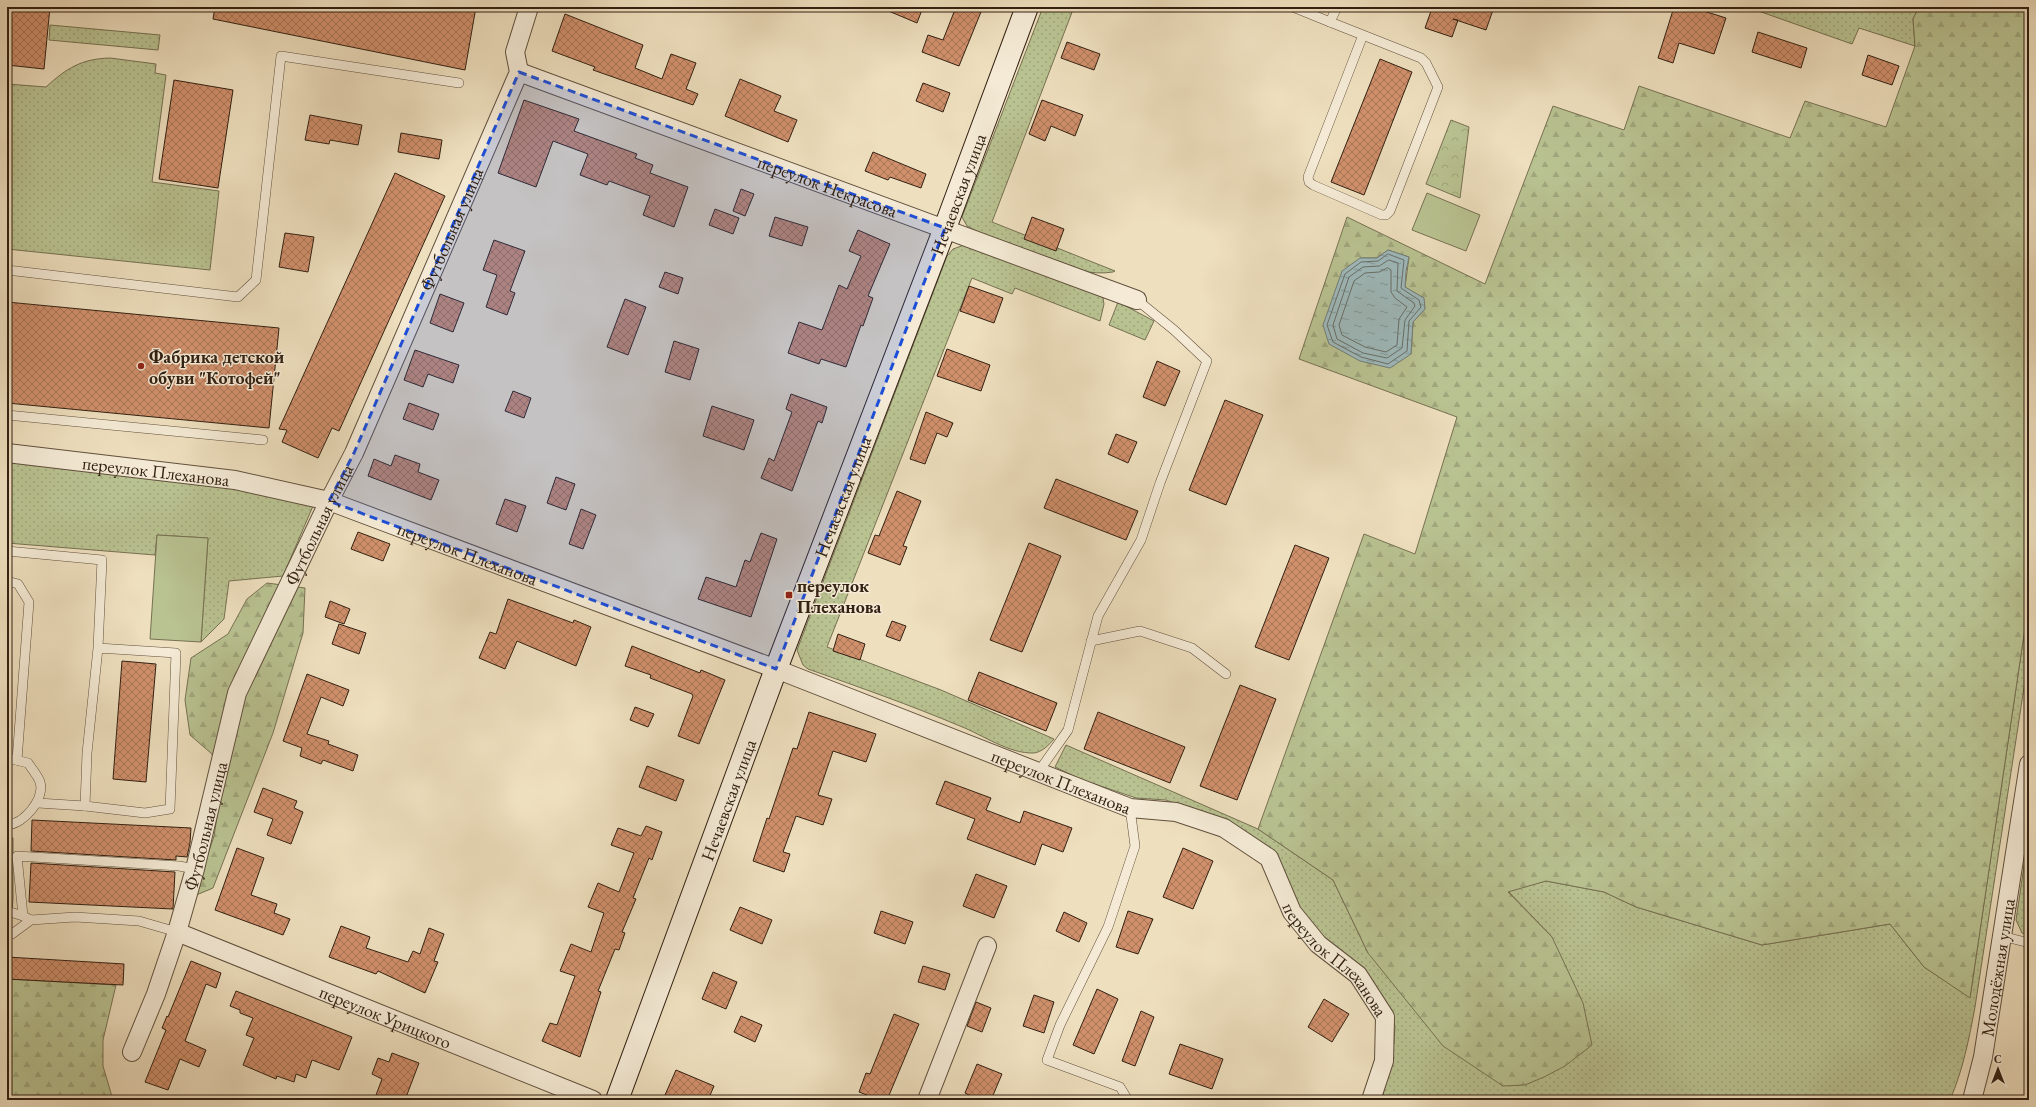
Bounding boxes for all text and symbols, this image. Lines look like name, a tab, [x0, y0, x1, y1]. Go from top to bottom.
street label: Нечаевская улица	[924, 129, 991, 258]
street label: переулок Некрасова	[755, 150, 901, 222]
street label: Футбольная улица	[414, 163, 488, 294]
place label: Фабрика детской обуви "Котофей"	[149, 345, 285, 389]
marker: Фабрика детской обуви "Котофей"	[136, 361, 146, 371]
street label: Нечаевская улица	[808, 432, 876, 560]
street label: переулок Плеханова	[81, 451, 232, 491]
street label: Футбольная улица	[279, 459, 358, 589]
street label: переулок Плеханова	[394, 516, 542, 590]
place label: переулок Плеханова	[797, 574, 881, 618]
marker: переулок Плеханова	[784, 590, 794, 600]
street label: Нечаевская улица	[695, 735, 761, 864]
street label: переулок Плеханова	[988, 743, 1135, 819]
street label: Футбольная улица	[178, 758, 232, 893]
street label: Молодёжная улица	[1975, 896, 2019, 1038]
street label: переулок Плеханова	[1278, 899, 1393, 1021]
street label: переулок Урицкого	[316, 979, 455, 1053]
north arrow	[1978, 1049, 2018, 1089]
text: С	[1994, 1052, 2002, 1066]

